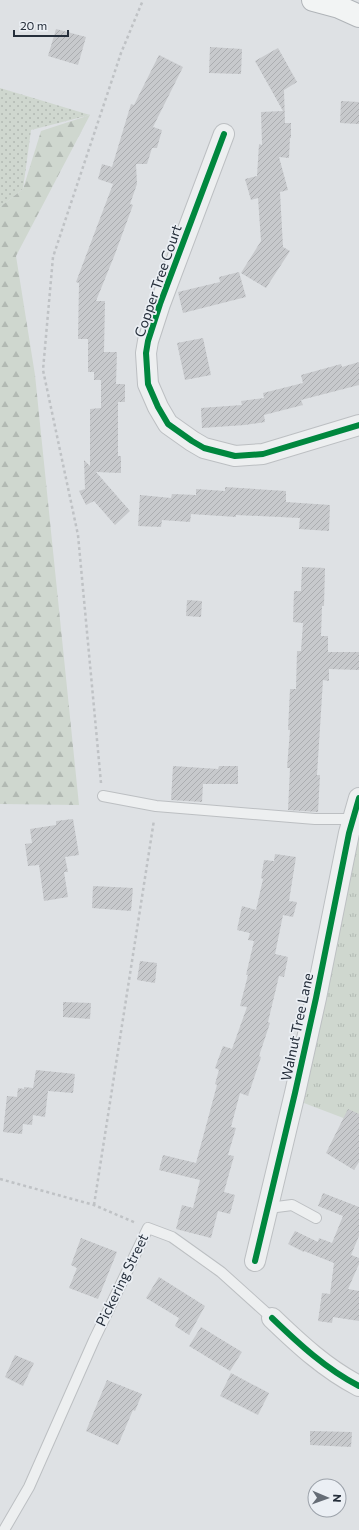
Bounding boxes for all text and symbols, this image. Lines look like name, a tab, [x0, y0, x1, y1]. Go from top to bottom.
scale bar	[14, 12, 68, 38]
text: 20 m	[20, 18, 47, 32]
street label: Copper Tree Court	[130, 222, 185, 339]
street label: Walnut Tree Lane	[277, 971, 316, 1082]
street label: Pickering Street	[92, 1230, 151, 1329]
north arrow	[307, 1478, 347, 1518]
text: N	[331, 1494, 344, 1503]

